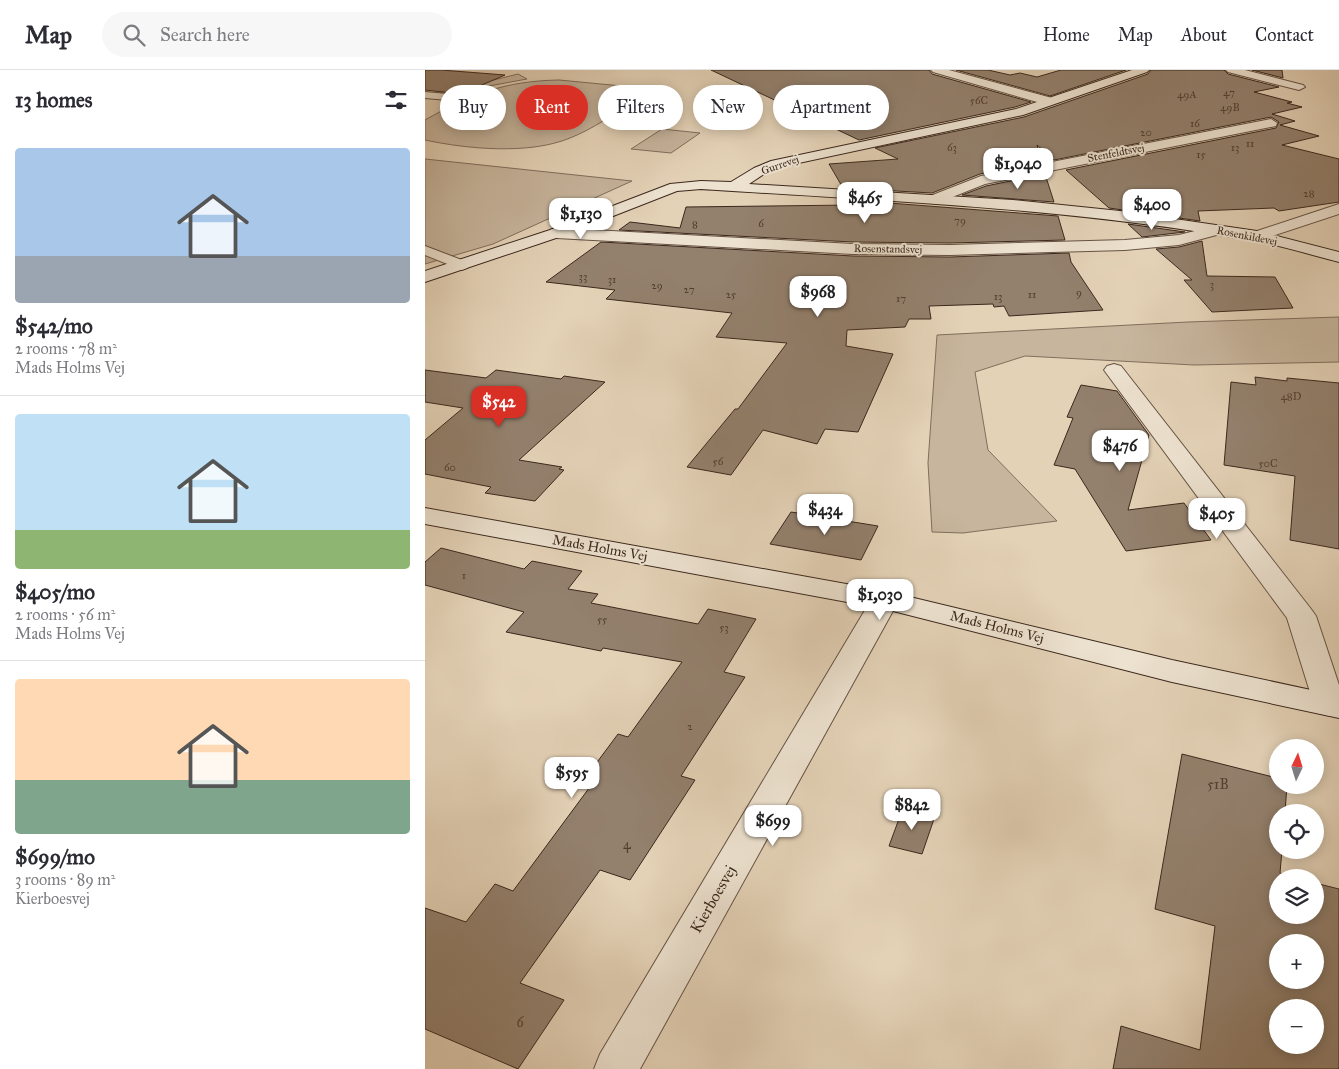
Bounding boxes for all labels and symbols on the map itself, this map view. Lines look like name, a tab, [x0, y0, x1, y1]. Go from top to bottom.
house number: 47	[1223, 86, 1235, 99]
house number: 49A	[1177, 88, 1197, 101]
house number: 56C	[970, 94, 988, 107]
house number: 49B	[1220, 101, 1240, 114]
house number: 16	[1190, 117, 1200, 130]
house number: 20	[1140, 126, 1152, 139]
house number: 11	[1246, 137, 1254, 150]
house number: 63	[947, 141, 957, 154]
street label: Stenfeldtsvej	[1086, 141, 1146, 165]
house number: 13	[1231, 141, 1239, 154]
pin: $1,040	[977, 148, 1059, 190]
house number: 15	[1196, 148, 1206, 161]
street label: Gurrevej	[759, 153, 801, 177]
pin: $465	[835, 182, 895, 224]
house number: 28	[1303, 187, 1315, 200]
pin: $400	[1122, 189, 1182, 231]
pin: $1,130	[540, 198, 622, 240]
house number: 79	[954, 214, 966, 227]
house number: 6	[758, 217, 764, 230]
house number: 8	[692, 218, 698, 231]
street label: Rosenkildevej	[1216, 224, 1278, 248]
street label: Rosenstandsvej	[854, 242, 922, 256]
house number: 33	[579, 270, 587, 283]
house number: 31	[608, 273, 616, 286]
pin: $968	[788, 276, 848, 318]
house number: 3	[1210, 278, 1214, 291]
house number: 29	[651, 279, 663, 292]
house number: 27	[684, 283, 695, 296]
house number: 9	[1076, 286, 1082, 299]
house number: 25	[726, 288, 736, 301]
house number: 11	[1028, 288, 1036, 301]
house number: 13	[994, 290, 1002, 303]
house number: 17	[896, 292, 906, 305]
pin: $542	[469, 386, 529, 428]
house number: 48D	[1281, 390, 1302, 403]
pin: $476	[1090, 430, 1150, 472]
house number: 56	[713, 455, 724, 468]
house number: 50C	[1258, 457, 1278, 470]
house number: 60	[444, 461, 456, 474]
pin: $434	[795, 494, 855, 536]
pin: $405	[1187, 498, 1247, 540]
street label: Mads Holms Vej	[551, 531, 649, 565]
house number: 1	[462, 569, 466, 582]
pin: $1,030	[839, 578, 921, 621]
street label: Mads Holms Vej	[948, 607, 1046, 647]
house number: 55	[597, 613, 607, 626]
house number: 53	[719, 621, 729, 634]
house number: 2	[687, 720, 693, 733]
north arrow	[1269, 739, 1324, 794]
pin: $595	[542, 756, 602, 799]
house number: 51B	[1207, 776, 1229, 793]
pin: $842	[882, 788, 942, 831]
pin: $699	[743, 804, 803, 847]
house number: 4	[623, 836, 632, 853]
street label: Kierboesvej	[686, 862, 740, 936]
house number: 6	[516, 1014, 524, 1031]

